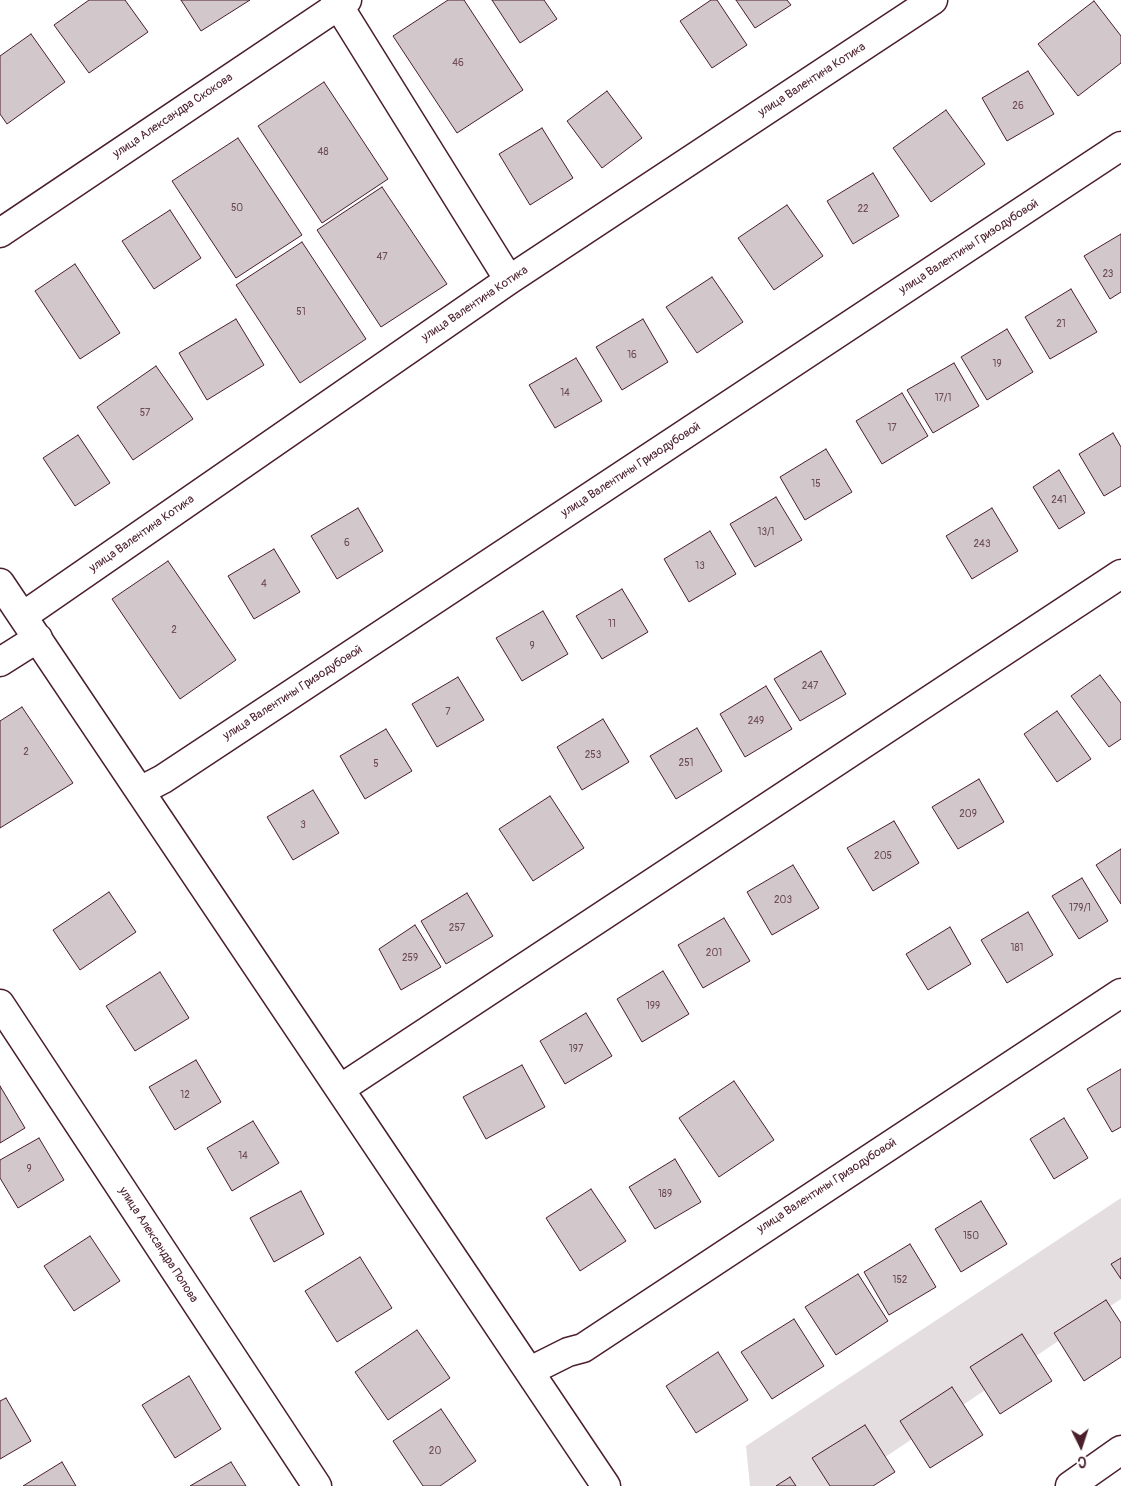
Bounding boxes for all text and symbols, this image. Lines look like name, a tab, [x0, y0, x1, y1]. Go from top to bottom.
street label: улица Валентина Котика	[756, 40, 868, 120]
house number: 46	[452, 57, 464, 69]
street label: улица Александра Скокова	[110, 70, 236, 162]
house number: 26	[1012, 100, 1024, 112]
house number: 48	[318, 146, 328, 158]
street label: улица Валентины Гризодубовой	[897, 196, 1041, 298]
house number: 50	[231, 202, 243, 214]
house number: 22	[857, 203, 869, 215]
house number: 47	[376, 251, 388, 263]
street label: улица Валентина Котика	[419, 263, 531, 345]
house number: 23	[1103, 268, 1113, 280]
house number: 51	[296, 306, 306, 318]
house number: 21	[1056, 318, 1066, 330]
house number: 16	[627, 349, 637, 361]
house number: 19	[992, 358, 1002, 370]
house number: 14	[560, 387, 570, 399]
house number: 17/1	[935, 392, 951, 404]
house number: 57	[140, 407, 150, 419]
street label: улица Валентины Гризодубовой	[559, 419, 703, 521]
house number: 17	[887, 422, 897, 434]
house number: 15	[811, 478, 821, 490]
street label: улица Валентина Котика	[87, 492, 197, 576]
house number: 241	[1051, 494, 1067, 506]
house number: 13/1	[758, 526, 774, 538]
house number: 6	[344, 537, 350, 549]
house number: 243	[974, 538, 990, 550]
house number: 13	[695, 560, 705, 572]
house number: 4	[261, 578, 267, 590]
house number: 11	[608, 618, 616, 630]
house number: 2	[171, 624, 177, 636]
house number: 9	[529, 640, 535, 652]
street label: улица Валентины Гризодубовой	[221, 642, 365, 744]
house number: 247	[802, 680, 818, 692]
house number: 7	[445, 706, 451, 718]
house number: 249	[748, 715, 764, 727]
house number: 2	[23, 746, 29, 758]
house number: 253	[585, 749, 601, 761]
house number: 251	[679, 757, 693, 769]
house number: 5	[373, 758, 379, 770]
house number: 209	[959, 808, 977, 820]
house number: 3	[300, 819, 306, 831]
house number: 205	[874, 850, 892, 862]
house number: 203	[774, 894, 792, 906]
house number: 179/1	[1069, 902, 1091, 914]
house number: 257	[449, 922, 465, 934]
house number: 181	[1011, 942, 1023, 954]
house number: 201	[706, 947, 722, 959]
house number: 259	[402, 952, 418, 964]
house number: 199	[646, 1000, 660, 1012]
house number: 197	[569, 1043, 583, 1055]
house number: 12	[180, 1089, 190, 1101]
street label: улица Валентины Гризодубовой	[755, 1135, 899, 1237]
house number: 14	[238, 1150, 248, 1162]
house number: 9	[26, 1163, 32, 1175]
street label: улица Александра Попова	[115, 1184, 201, 1306]
house number: 189	[658, 1188, 672, 1200]
house number: 150	[963, 1230, 979, 1242]
house number: 152	[893, 1274, 907, 1286]
north arrow	[1056, 1421, 1106, 1471]
house number: 20	[429, 1445, 441, 1457]
text: С	[1077, 1453, 1087, 1470]

